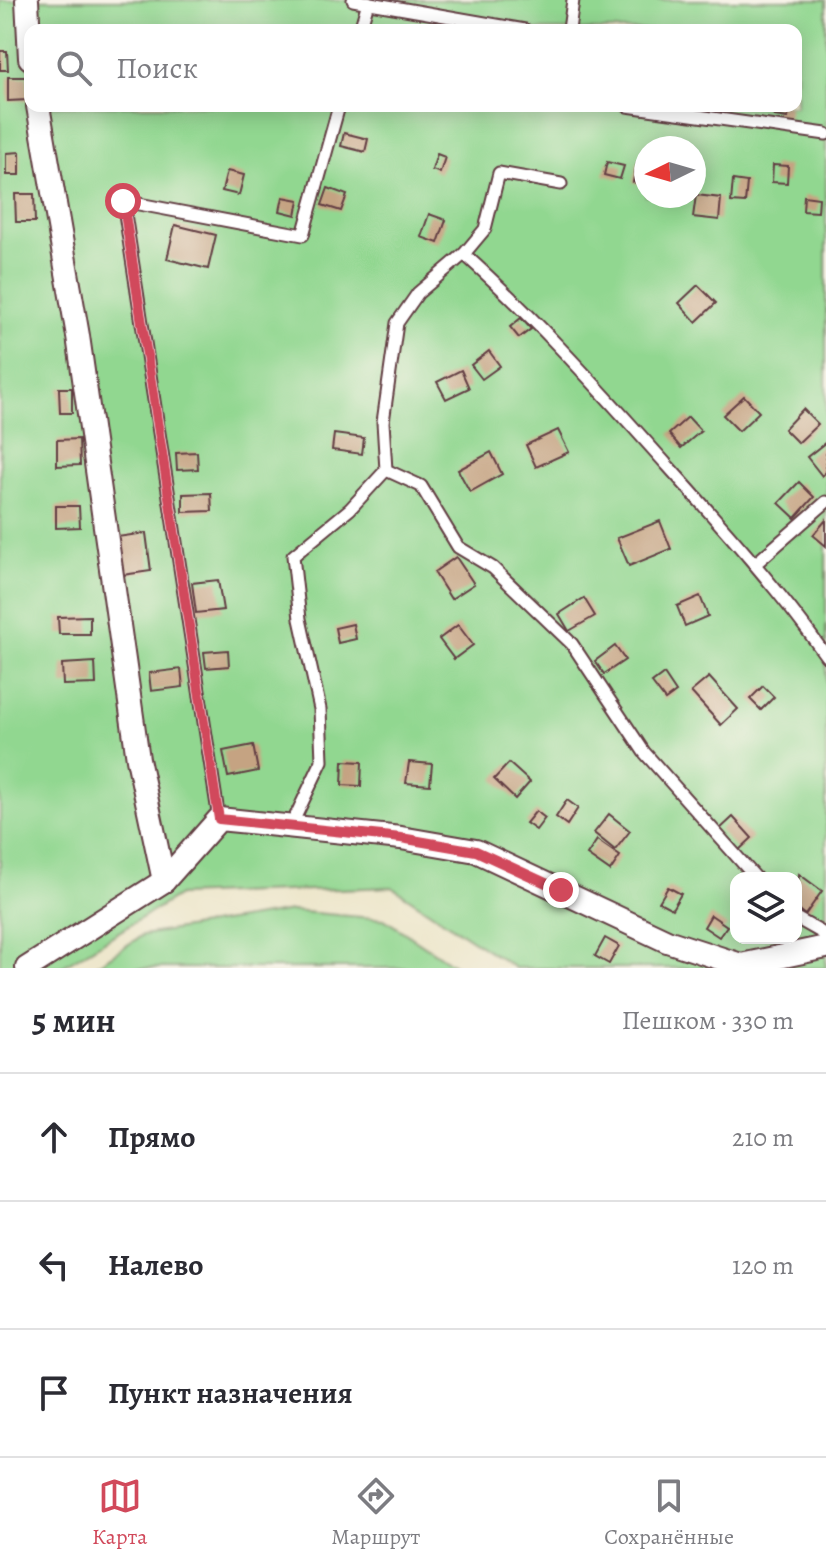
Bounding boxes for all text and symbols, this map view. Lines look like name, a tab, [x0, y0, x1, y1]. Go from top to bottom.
search box	[24, 24, 802, 112]
icon: search	[52, 46, 96, 90]
text: Поиск	[116, 48, 198, 88]
north arrow	[634, 136, 706, 208]
route start	[105, 183, 141, 219]
route end	[543, 872, 579, 908]
map controls	[730, 872, 802, 944]
button: layers	[730, 872, 802, 944]
text: 5 мин	[32, 997, 116, 1044]
text: Пешком · 330 m	[622, 1003, 794, 1038]
icon: ahead	[32, 1115, 76, 1159]
text: Прямо	[108, 1117, 195, 1157]
text: 210 m	[732, 1120, 794, 1155]
icon: left	[32, 1243, 76, 1287]
text: Налево	[108, 1245, 203, 1285]
text: 120 m	[732, 1248, 794, 1283]
icon: arrive	[32, 1371, 76, 1415]
text: Пункт назначения	[108, 1373, 353, 1413]
tab: Карта	[92, 1474, 147, 1552]
tab: Маршрут	[331, 1474, 420, 1552]
tab: Сохранённые	[604, 1474, 734, 1552]

